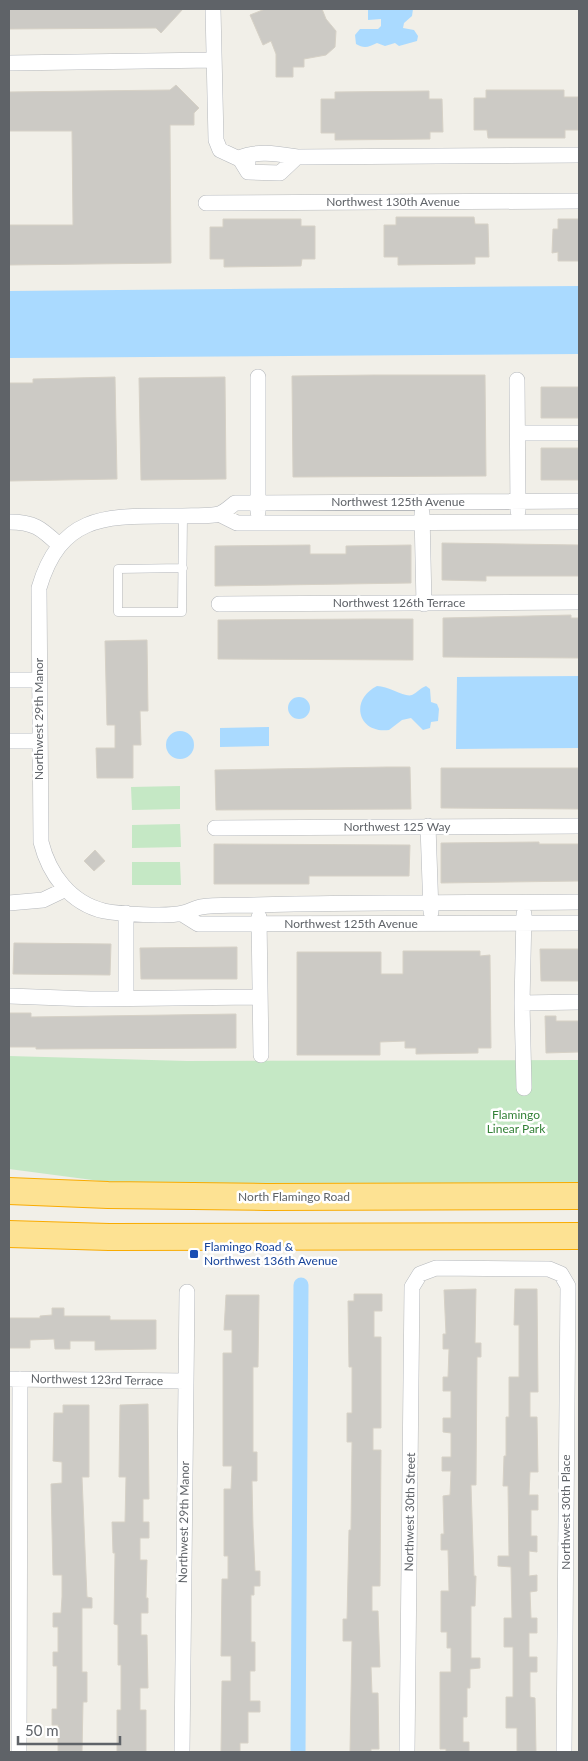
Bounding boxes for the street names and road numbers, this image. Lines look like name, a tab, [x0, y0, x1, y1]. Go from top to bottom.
street label: Northwest 130th Avenue	[326, 194, 460, 209]
street label: Northwest 125th Avenue	[331, 494, 465, 509]
street label: Northwest 126th Terrace	[333, 595, 465, 610]
street label: Northwest 29th Manor	[31, 657, 46, 780]
street label: Northwest 125 Way	[344, 819, 451, 834]
street label: Northwest 125th Avenue	[284, 916, 418, 931]
street label: North Flamingo Road	[238, 1189, 350, 1204]
street label: Northwest 123rd Terrace	[31, 1371, 163, 1388]
street label: Northwest 30th Street	[401, 1452, 418, 1572]
street label: Northwest 30th Place	[558, 1454, 573, 1570]
street label: Northwest 29th Manor	[175, 1460, 192, 1583]

